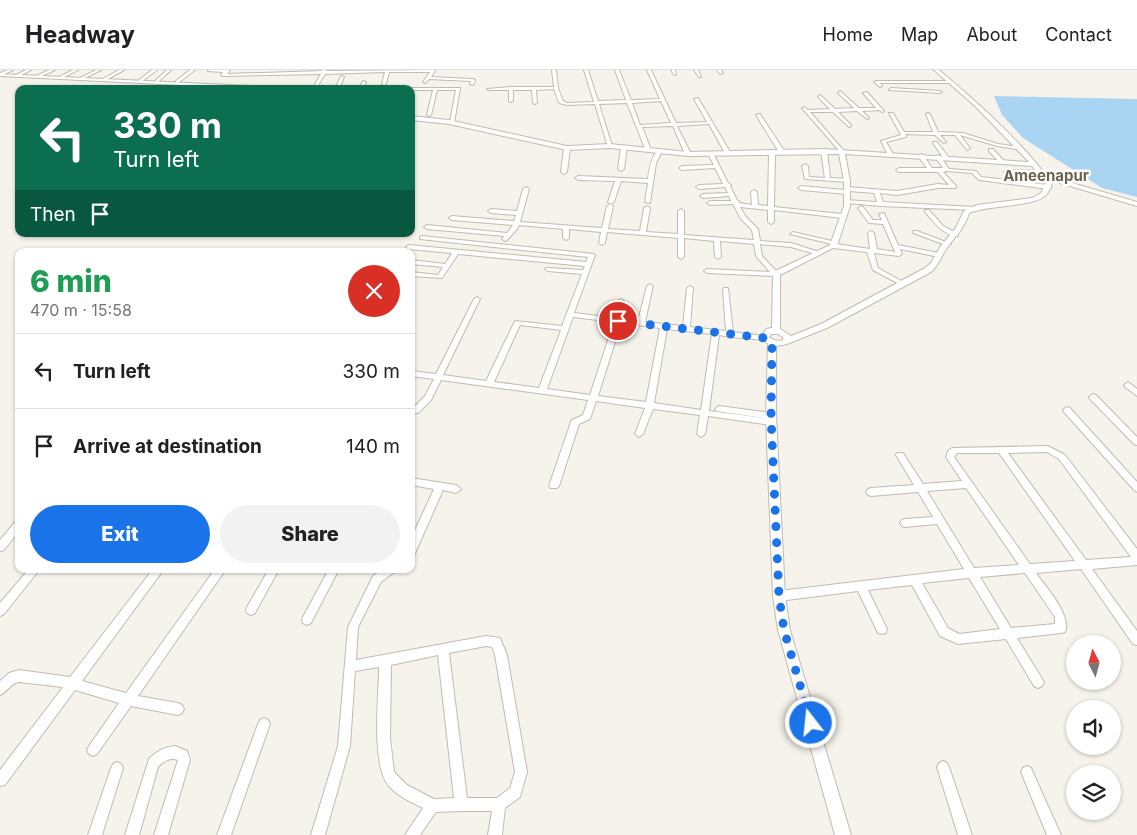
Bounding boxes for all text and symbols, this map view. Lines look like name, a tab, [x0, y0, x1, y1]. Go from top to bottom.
text: Headway	[25, 20, 135, 49]
text: Home	[823, 24, 873, 45]
text: Map	[901, 24, 938, 45]
text: About	[966, 24, 1017, 45]
text: Contact	[1045, 24, 1112, 45]
text: 330 m	[113, 104, 222, 146]
icon: left	[30, 105, 95, 170]
text: Turn left	[113, 146, 199, 172]
district label: Ameenapur	[1003, 166, 1089, 185]
icon: arrive	[86, 200, 114, 228]
text: Then	[30, 203, 76, 226]
text: 6 min	[30, 263, 112, 299]
button: close	[348, 265, 400, 317]
text: 470 m · 15:58	[30, 300, 132, 320]
pin	[597, 300, 639, 342]
icon: arrive	[604, 307, 632, 335]
icon: left	[30, 357, 58, 385]
text: Turn left	[73, 360, 151, 383]
text: 330 m	[343, 360, 400, 383]
icon: arrive	[30, 432, 58, 460]
text: Arrive at destination	[73, 435, 262, 458]
text: 140 m	[346, 435, 400, 458]
button: Exit	[30, 505, 210, 563]
button: Share	[220, 505, 400, 563]
north arrow	[1066, 635, 1121, 690]
map controls	[1066, 635, 1121, 820]
position arrow	[784, 696, 836, 748]
button: sound	[1066, 700, 1121, 755]
button: layers	[1066, 765, 1121, 820]

